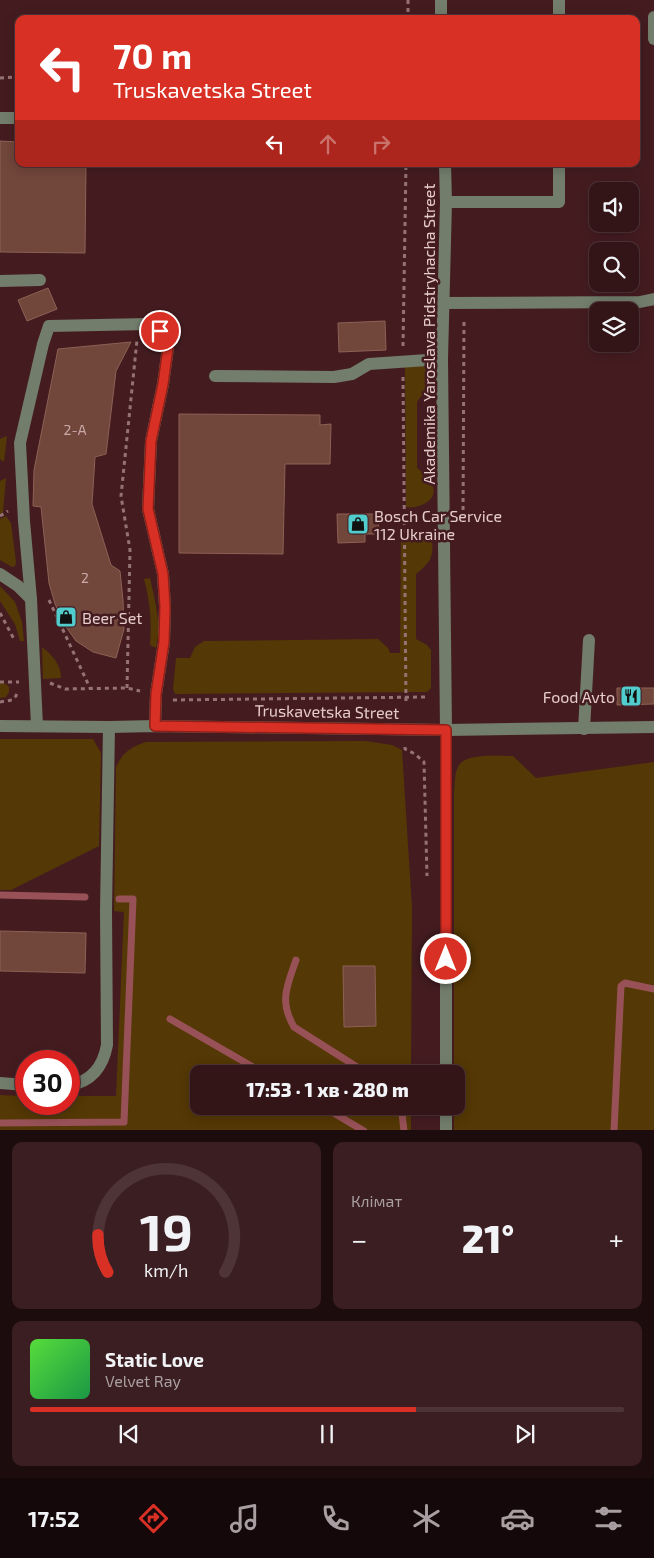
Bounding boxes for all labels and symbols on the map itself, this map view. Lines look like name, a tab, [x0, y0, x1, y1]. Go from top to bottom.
street label: Akademika Yaroslava Pidstryhacha Street	[419, 183, 438, 485]
pin	[139, 310, 181, 352]
house number: 2-А	[64, 421, 87, 438]
place label: Bosch Car Service 112 Ukraine	[374, 506, 502, 543]
shop icon: Bosch Car Service 112 Ukraine	[346, 512, 370, 536]
house number: 2	[81, 569, 89, 586]
shop icon: Beer Set	[54, 605, 78, 629]
place label: Beer Set	[82, 608, 142, 627]
restaurant icon: Food Avto	[619, 684, 643, 708]
place label: Food Avto	[543, 687, 615, 706]
street label: Truskavetska Street	[255, 700, 399, 722]
position arrow	[419, 932, 471, 984]
speed limit sign: 30	[15, 1050, 80, 1115]

